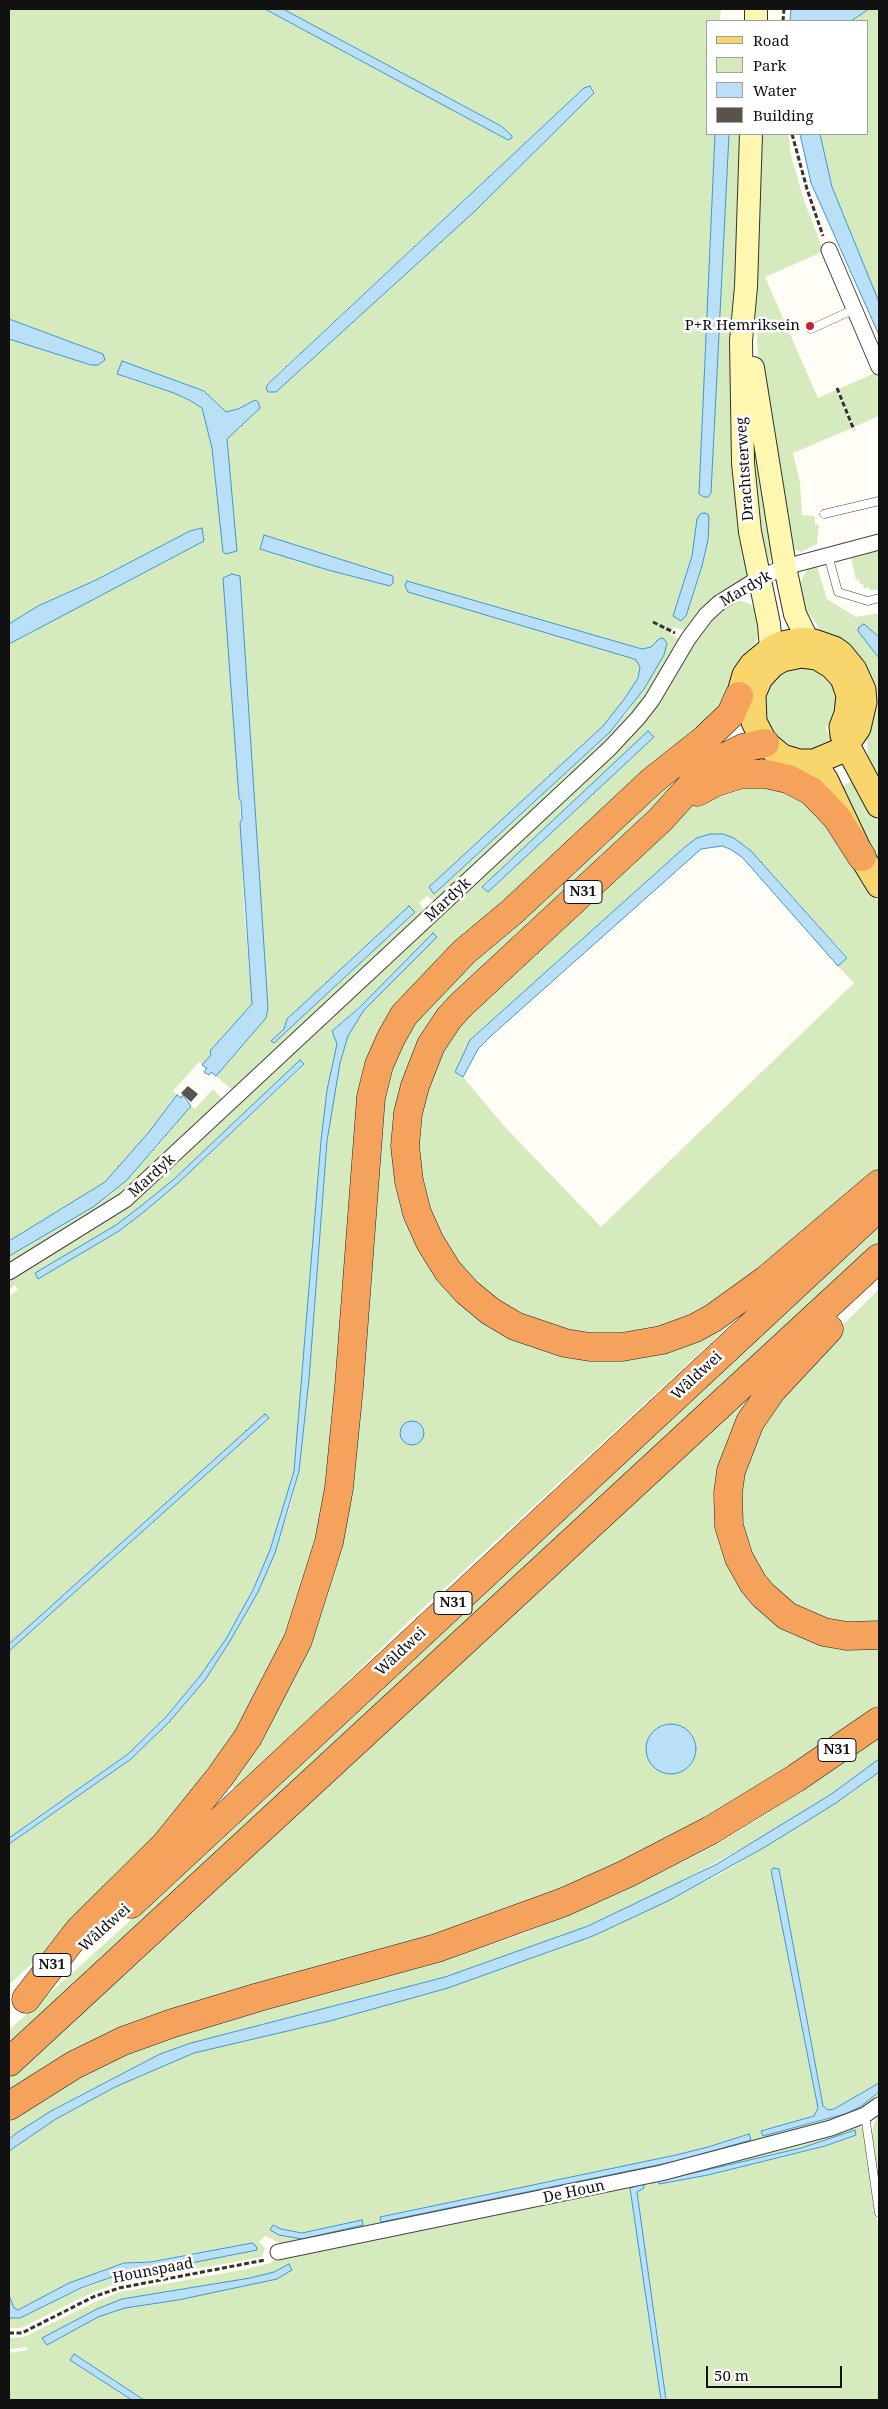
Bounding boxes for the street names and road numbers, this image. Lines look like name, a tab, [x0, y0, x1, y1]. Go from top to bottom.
street label: Drachtsterweg	[732, 416, 758, 522]
street label: Mardyk	[717, 567, 775, 611]
street label: Mardyk	[421, 874, 475, 926]
road number: N31	[564, 880, 602, 904]
street label: Mardyk	[125, 1151, 179, 1201]
street label: Wâldwei	[668, 1348, 726, 1404]
road number: N31	[434, 1592, 472, 1615]
street label: Wâldwei	[372, 1624, 430, 1680]
road number: N31	[818, 1738, 856, 1762]
street label: Wâldwei	[76, 1900, 134, 1956]
road number: N31	[33, 1954, 71, 1976]
street label: De Houn	[542, 2177, 606, 2207]
street label: Hounspaad	[111, 2254, 195, 2288]

